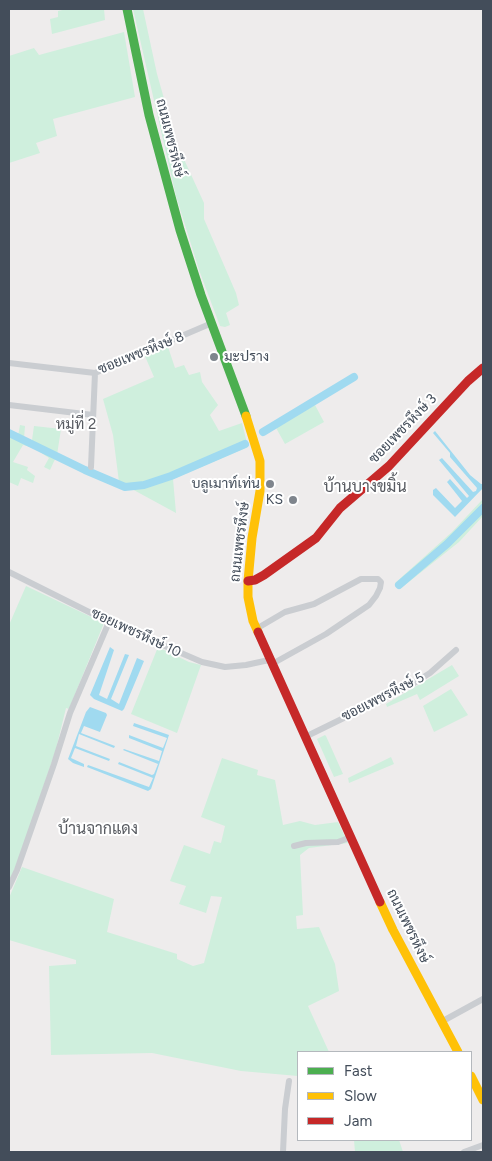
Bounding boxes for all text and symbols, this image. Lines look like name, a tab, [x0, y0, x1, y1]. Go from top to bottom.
street label: ถนนเพชรหึงษ์	[152, 97, 188, 179]
street label: ซอยเพชรหึงษ์ 8	[96, 328, 186, 378]
place label: มะปราง	[224, 349, 269, 365]
marker: มะปราง	[208, 351, 220, 363]
street label: ซอยเพชรหึงษ์ 3	[366, 391, 440, 467]
district label: หมู่ที่ 2	[56, 416, 96, 434]
place label: บลูเมาท์เท่น	[191, 476, 260, 492]
district label: บ้านบางขมิ้น	[323, 477, 407, 497]
marker: บลูเมาท์เท่น	[264, 478, 276, 490]
place label: KS	[266, 492, 283, 508]
marker: KS	[287, 494, 299, 506]
street label: ถนนเพชรหึงษ์	[227, 501, 253, 583]
street label: ซอยเพชรหึงษ์ 10	[88, 605, 184, 661]
street label: ซอยเพชรหึงษ์ 5	[339, 669, 427, 725]
district label: บ้านจากแดง	[58, 819, 138, 839]
street label: ถนนเพชรหึงษ์	[383, 886, 433, 966]
legend	[297, 1051, 472, 1141]
text: Fast	[344, 1062, 372, 1080]
text: Slow	[344, 1087, 377, 1105]
text: Jam	[344, 1112, 372, 1130]

